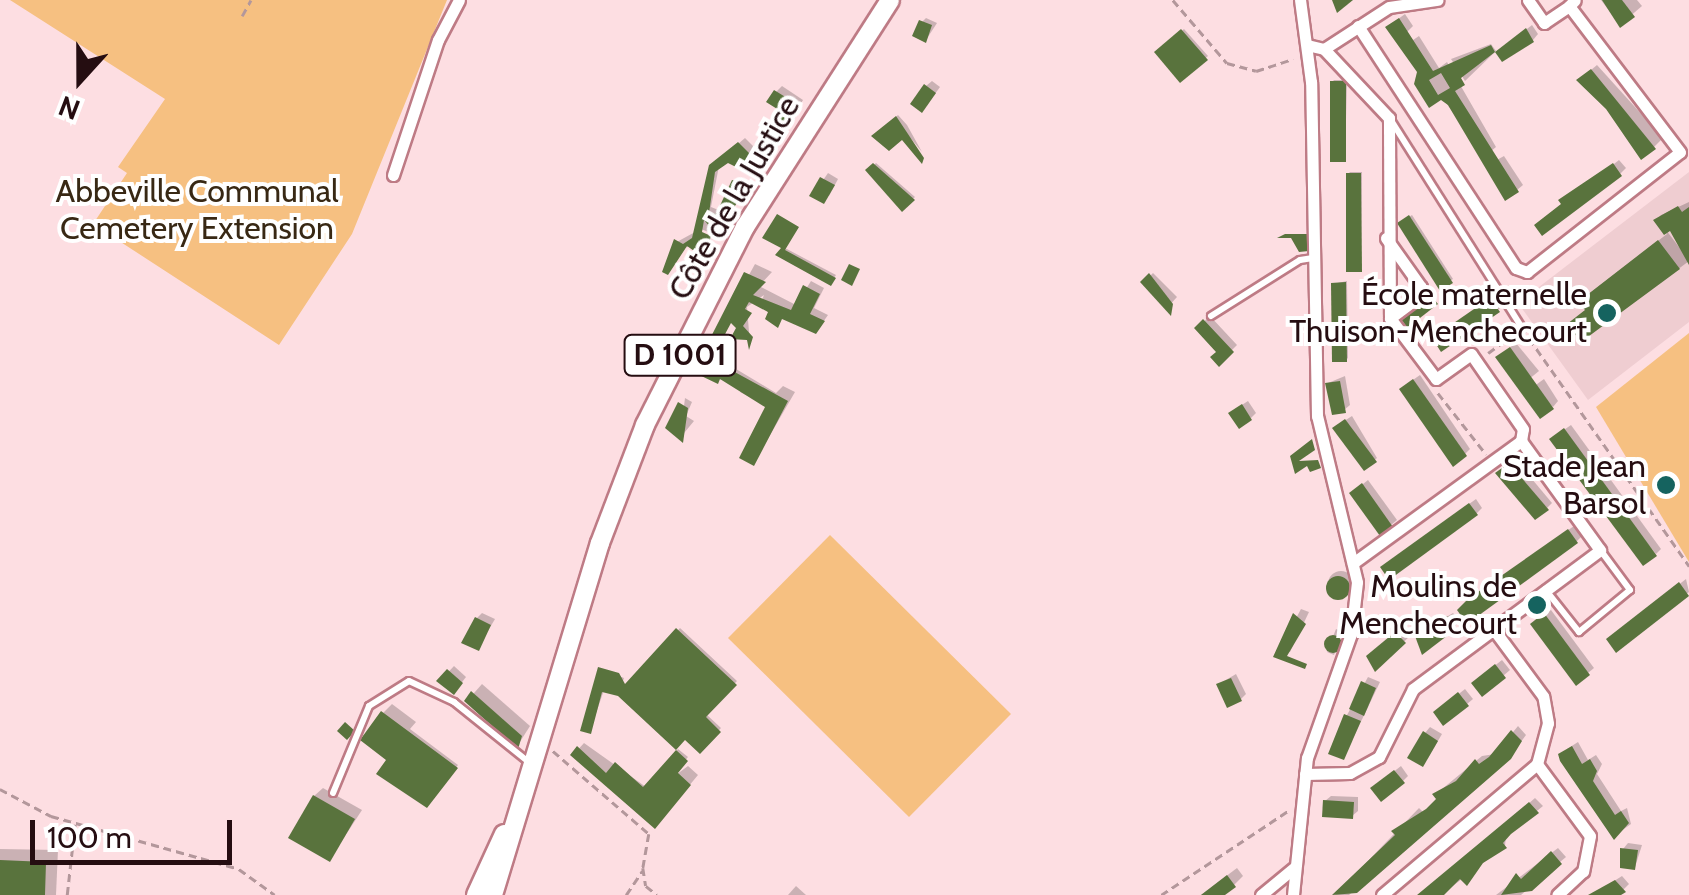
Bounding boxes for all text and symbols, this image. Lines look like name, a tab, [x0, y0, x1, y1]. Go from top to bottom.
north arrow	[30, 30, 130, 130]
text: N	[54, 89, 85, 127]
street label: Côte de la Justice	[660, 89, 808, 307]
park label: Abbeville Communal Cemetery Extension	[55, 173, 339, 248]
place label: École maternelle Thuison-Menchecourt	[1289, 276, 1587, 351]
marker: École maternelle Thuison-Menchecourt	[1596, 302, 1618, 324]
road number: D 1001	[622, 330, 738, 380]
place label: Stade Jean Barsol	[1503, 448, 1646, 523]
marker: Stade Jean Barsol	[1655, 474, 1677, 496]
place label: Moulins de Menchecourt	[1339, 568, 1517, 643]
marker: Moulins de Menchecourt	[1526, 594, 1548, 616]
scale bar	[35, 800, 238, 862]
text: 100 m	[47, 819, 132, 856]

